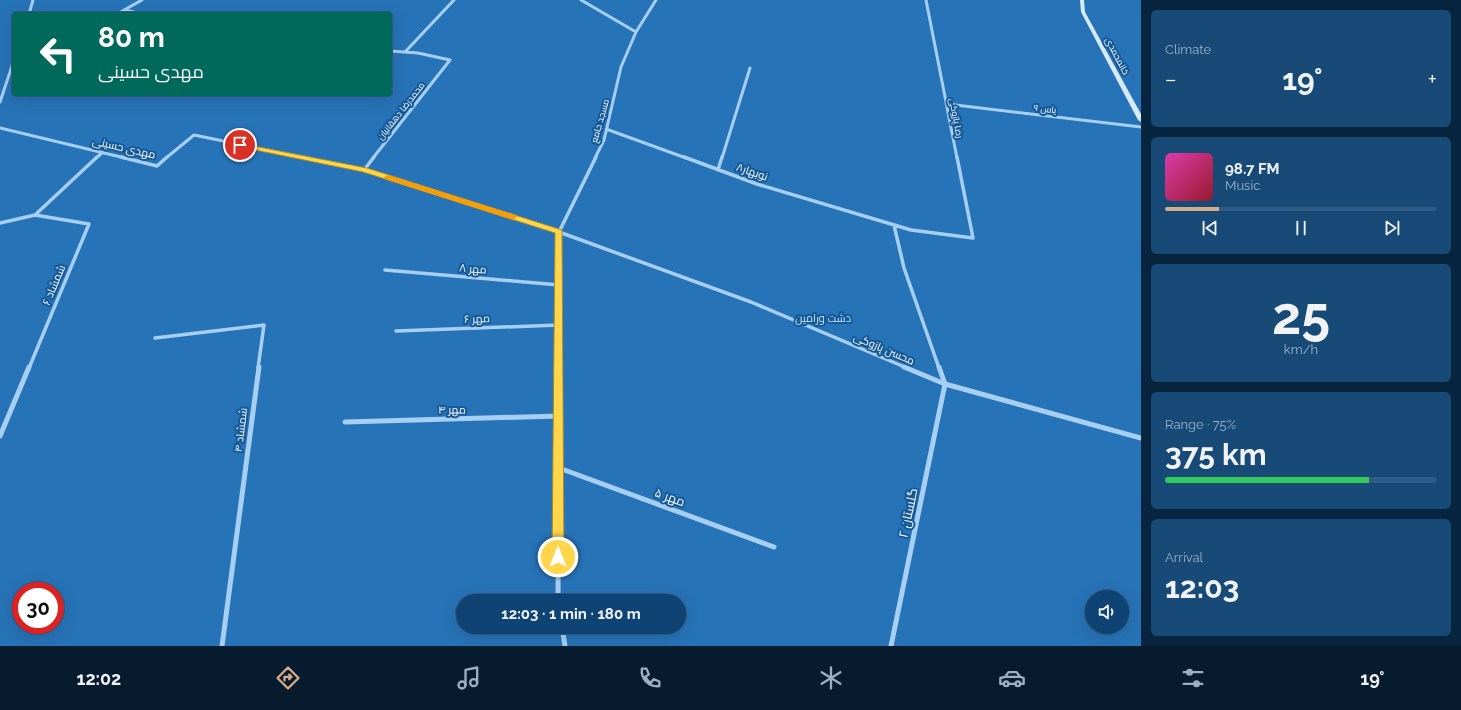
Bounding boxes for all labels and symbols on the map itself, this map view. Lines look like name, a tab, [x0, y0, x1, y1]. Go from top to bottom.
street label: خانمحمدی	[1103, 36, 1131, 76]
street label: محمدرضا دهقانیان	[375, 80, 427, 142]
street label: رضا پازوکی	[946, 97, 965, 139]
street label: مسجد جامع	[589, 98, 612, 144]
street label: یاس ۹	[1033, 103, 1058, 115]
pin	[223, 128, 257, 162]
street label: مهدی حسینی	[91, 134, 157, 162]
street label: نوبهار۸	[735, 161, 770, 183]
street label: مهر ۸	[459, 261, 487, 277]
street label: شمشاد ۶	[40, 263, 68, 307]
street label: مهر ۶	[464, 312, 490, 326]
park label: دشت ورامین	[795, 312, 851, 325]
street label: محسن پازوکی	[851, 330, 917, 368]
street label: مهر ۴	[438, 403, 466, 417]
street label: شمشاد ۴	[232, 407, 250, 453]
street label: مهر ۵	[653, 485, 687, 509]
street label: گلستان ۲	[895, 487, 921, 539]
position arrow	[537, 536, 579, 578]
speed limit sign: 30	[12, 582, 64, 634]

